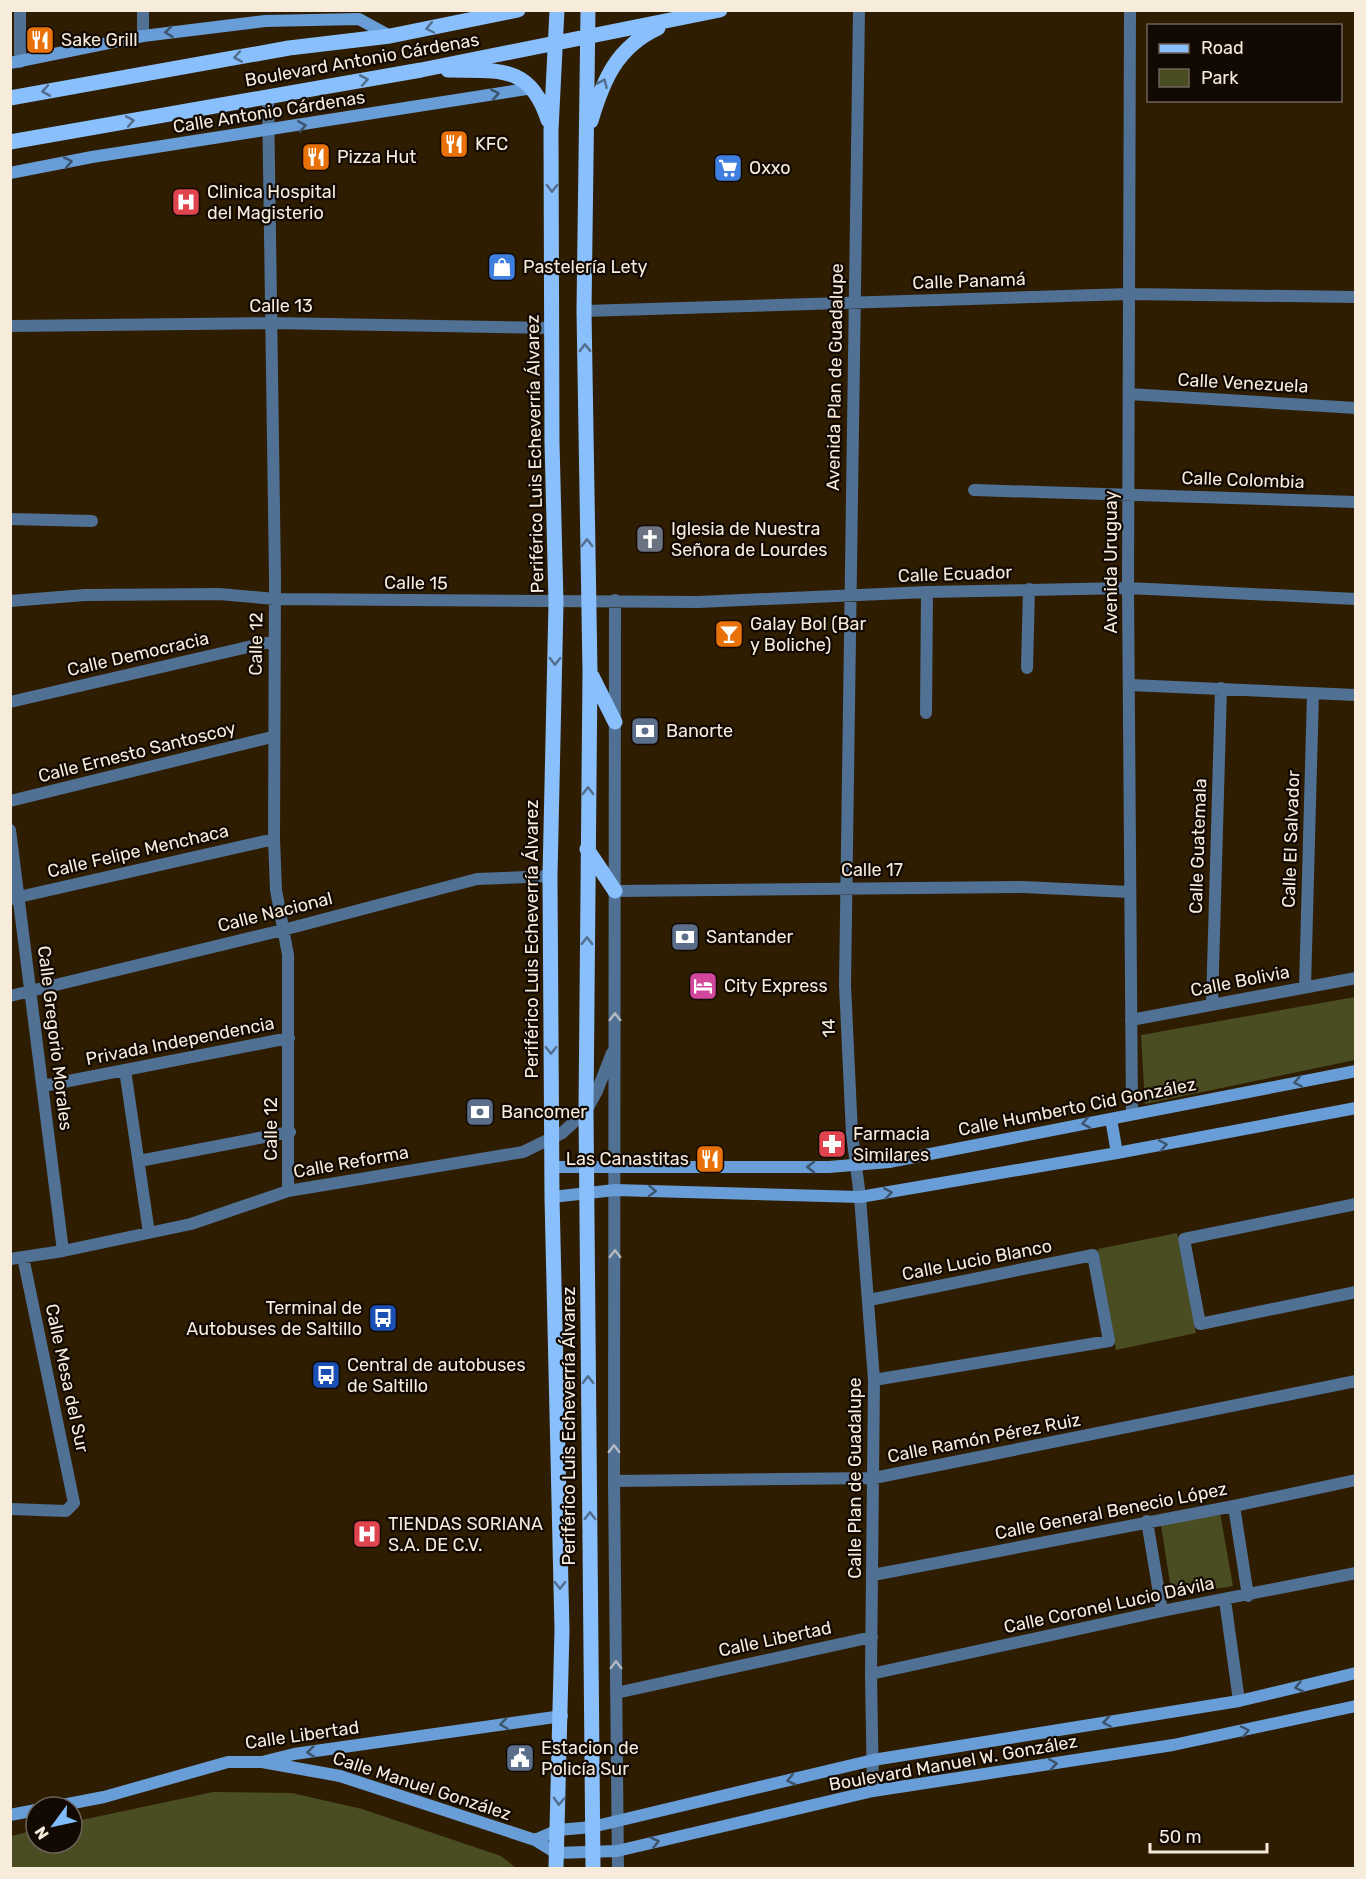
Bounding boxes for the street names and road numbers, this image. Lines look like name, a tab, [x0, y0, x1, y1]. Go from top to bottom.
street label: Boulevard Antonio Cárdenas	[243, 29, 481, 91]
street label: Calle Antonio Cárdenas	[171, 86, 367, 138]
street label: Avenida Plan de Guadalupe	[822, 263, 848, 491]
street label: Calle Panamá	[912, 268, 1026, 294]
street label: Calle 13	[249, 295, 313, 317]
street label: Periférico Luis Echeverría Álvarez	[522, 314, 548, 594]
street label: Calle Venezuela	[1177, 369, 1309, 397]
street label: Calle Colombia	[1181, 467, 1305, 493]
street label: Avenida Uruguay	[1100, 490, 1122, 634]
street label: Calle Ecuador	[897, 561, 1013, 587]
street label: Calle 15	[384, 571, 448, 595]
street label: Calle 12	[244, 612, 268, 676]
street label: Calle Democracia	[65, 627, 211, 681]
street label: Calle Ernesto Santoscoy	[36, 717, 238, 787]
street label: Calle El Salvador	[1278, 770, 1304, 908]
street label: Calle Guatemala	[1185, 778, 1211, 914]
street label: Periférico Luis Echeverría Álvarez	[521, 800, 543, 1079]
street label: Calle Felipe Menchaca	[45, 819, 231, 883]
street label: Calle 17	[841, 859, 903, 881]
street label: Calle Nacional	[215, 887, 335, 937]
street label: Calle Gregorio Morales	[33, 944, 77, 1132]
street label: Calle Bolivia	[1189, 961, 1291, 1001]
street label: Privada Independencia	[84, 1012, 276, 1070]
street label: 14	[818, 1018, 840, 1038]
street label: Calle Humberto Cid González	[956, 1073, 1198, 1141]
street label: Calle 12	[260, 1097, 282, 1161]
street label: Calle Reforma	[292, 1141, 410, 1183]
street label: Calle Lucio Blanco	[900, 1235, 1054, 1285]
street label: Periférico Luis Echeverría Álvarez	[558, 1287, 580, 1566]
street label: Calle Mesa del Sur	[40, 1302, 94, 1455]
street label: Calle Plan de Guadalupe	[844, 1377, 866, 1579]
street label: Calle Ramón Pérez Ruiz	[885, 1408, 1083, 1468]
street label: Calle General Benecio López	[993, 1478, 1229, 1544]
street label: Calle Coronel Lucio Dávila	[1002, 1572, 1216, 1638]
street label: Calle Libertad	[716, 1616, 834, 1662]
street label: Calle Libertad	[244, 1716, 360, 1754]
street label: Boulevard Manuel W. González	[827, 1730, 1079, 1796]
street label: Calle Manuel González	[330, 1747, 514, 1825]

